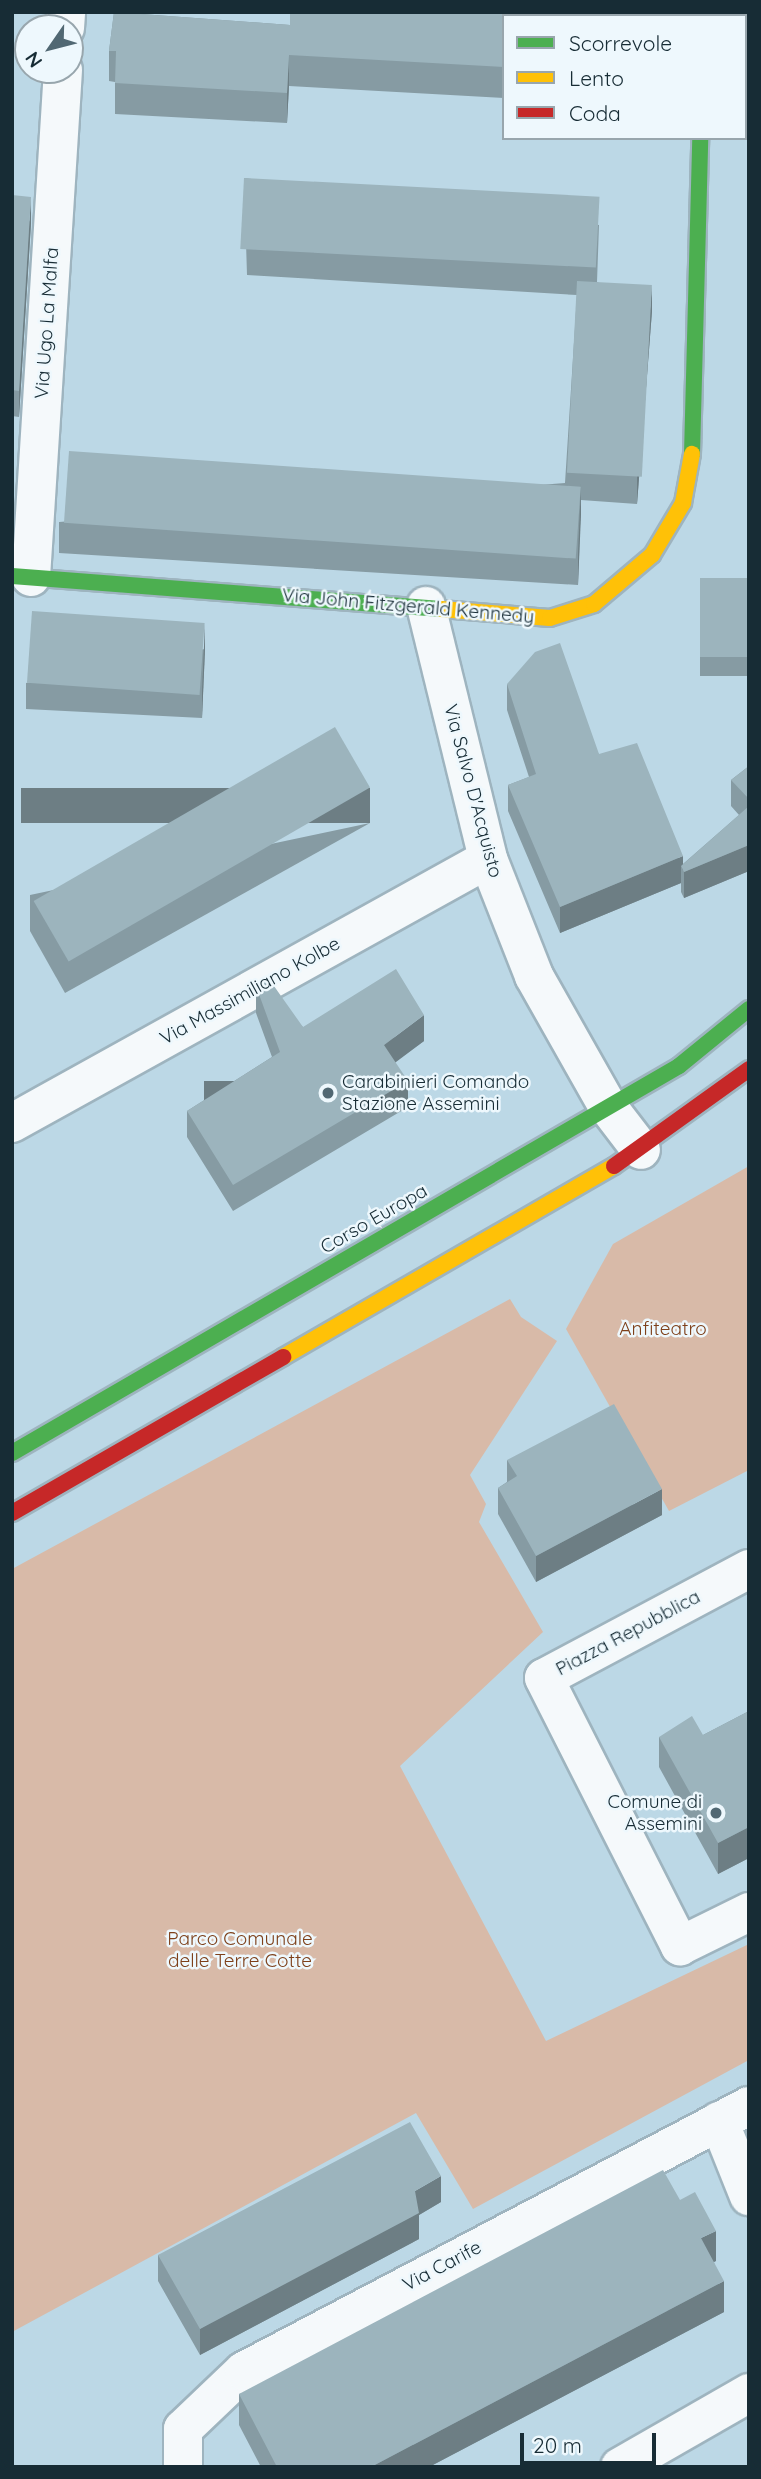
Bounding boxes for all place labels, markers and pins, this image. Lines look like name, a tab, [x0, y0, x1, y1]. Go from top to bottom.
place label: Carabinieri Comando Stazione Assemini	[342, 1071, 529, 1115]
marker: Carabinieri Comando Stazione Assemini	[320, 1085, 336, 1101]
place label: Comune di Assemini	[607, 1791, 702, 1835]
marker: Comune di Assemini	[708, 1805, 724, 1821]

